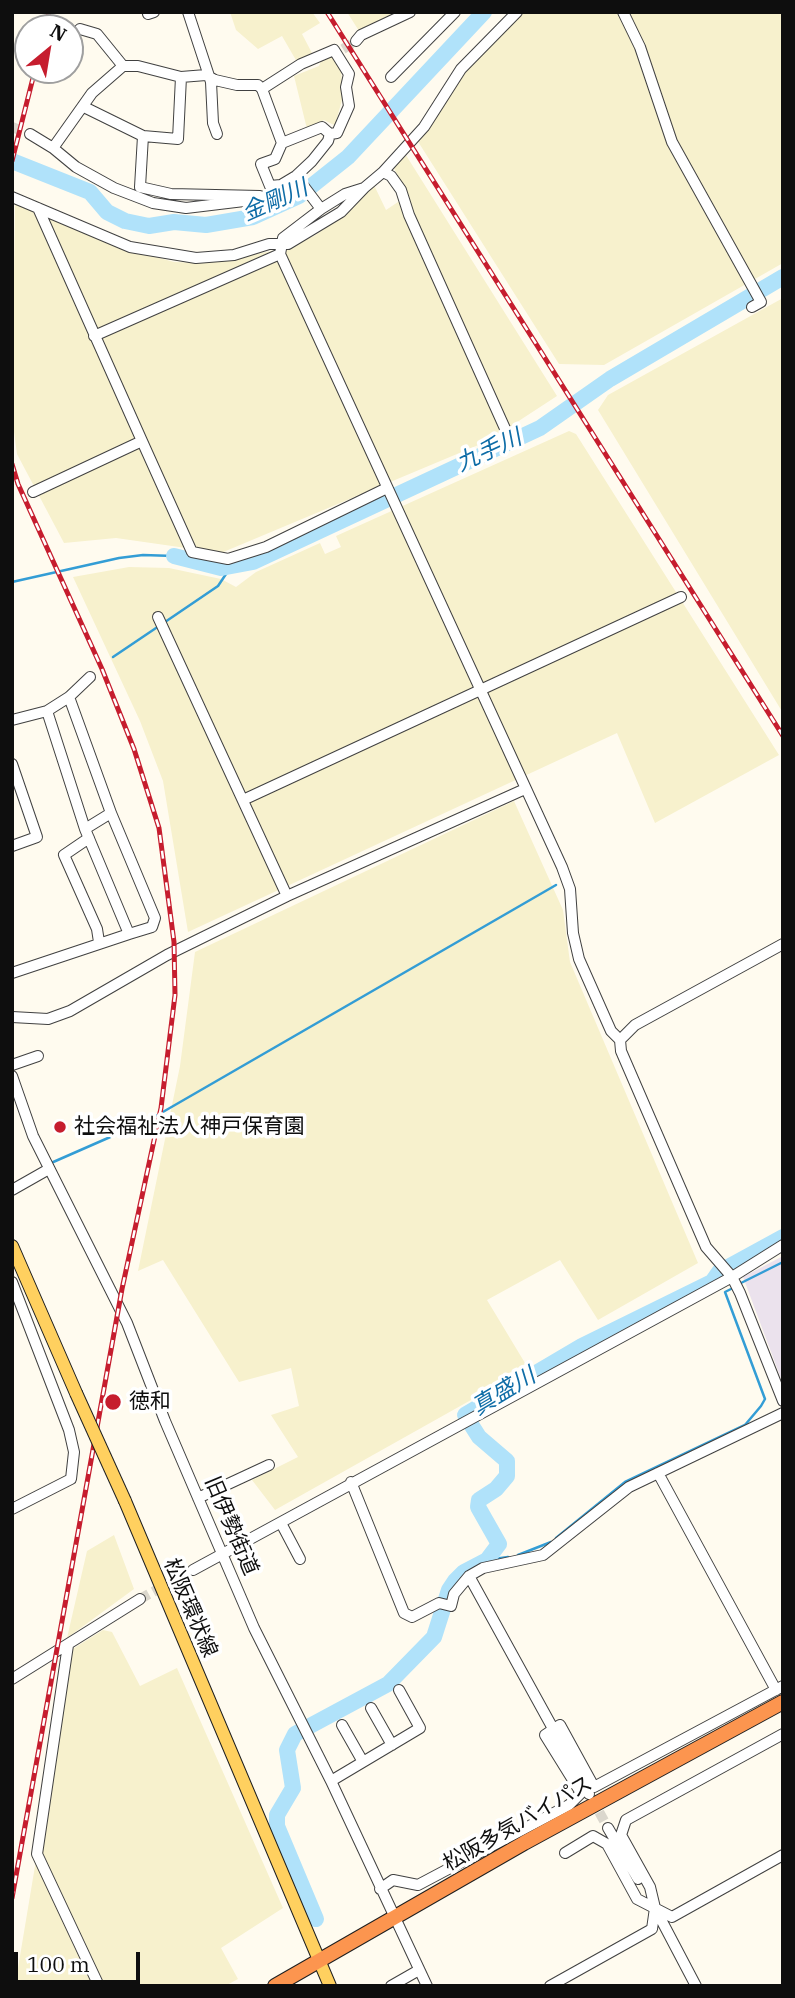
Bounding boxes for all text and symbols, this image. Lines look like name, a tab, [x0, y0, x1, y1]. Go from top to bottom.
north arrow	[14, 14, 84, 84]
text: N	[46, 18, 71, 47]
water label: 金剛川	[238, 174, 312, 228]
water label: 九手川	[452, 424, 526, 478]
place label: 社会福祉法人神戸保育園	[74, 1114, 305, 1140]
marker: 社会福祉法人神戸保育園	[52, 1119, 68, 1135]
water label: 真盛川	[467, 1362, 541, 1422]
place label: 徳和	[129, 1389, 171, 1415]
marker: 徳和	[103, 1392, 123, 1412]
street label: 旧伊勢街道	[199, 1473, 263, 1579]
street label: 松阪環状線	[158, 1555, 222, 1661]
street label: 松阪多気バイパス	[439, 1771, 597, 1877]
scale bar	[18, 1938, 144, 1982]
text: 100 m	[27, 1950, 90, 1978]

